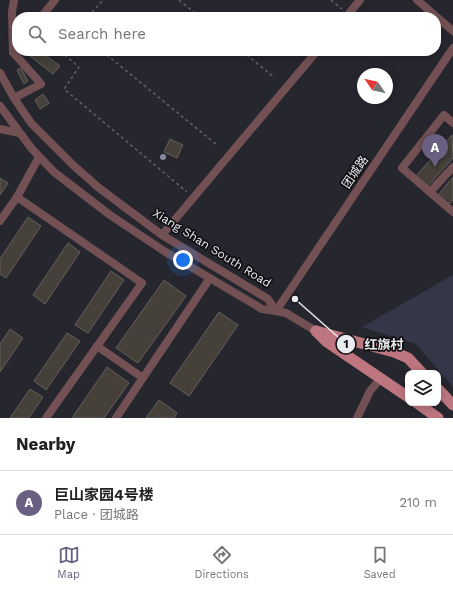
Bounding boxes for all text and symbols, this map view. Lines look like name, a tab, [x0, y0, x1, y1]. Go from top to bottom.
search box	[12, 12, 441, 56]
icon: search	[26, 23, 48, 45]
text: Search here	[58, 25, 146, 43]
north arrow	[357, 68, 393, 104]
pin: A	[422, 134, 448, 167]
street label: 团城路	[339, 153, 371, 191]
street label: Xiang Shan South Road	[150, 206, 274, 290]
your location	[173, 250, 193, 270]
callout: 红旗村	[336, 331, 411, 356]
text: 1	[343, 337, 349, 351]
text: 红旗村	[364, 337, 404, 352]
map controls	[405, 370, 441, 406]
button: layers	[405, 370, 441, 406]
text: Nearby	[16, 434, 75, 454]
text: 巨山家园4号楼	[54, 486, 154, 504]
text: A	[25, 495, 33, 510]
text: 210 m	[399, 495, 437, 510]
text: Place · 团城路	[54, 507, 139, 522]
tab: Map	[57, 544, 80, 581]
tab: Directions	[195, 544, 249, 581]
tab: Saved	[364, 544, 396, 581]

